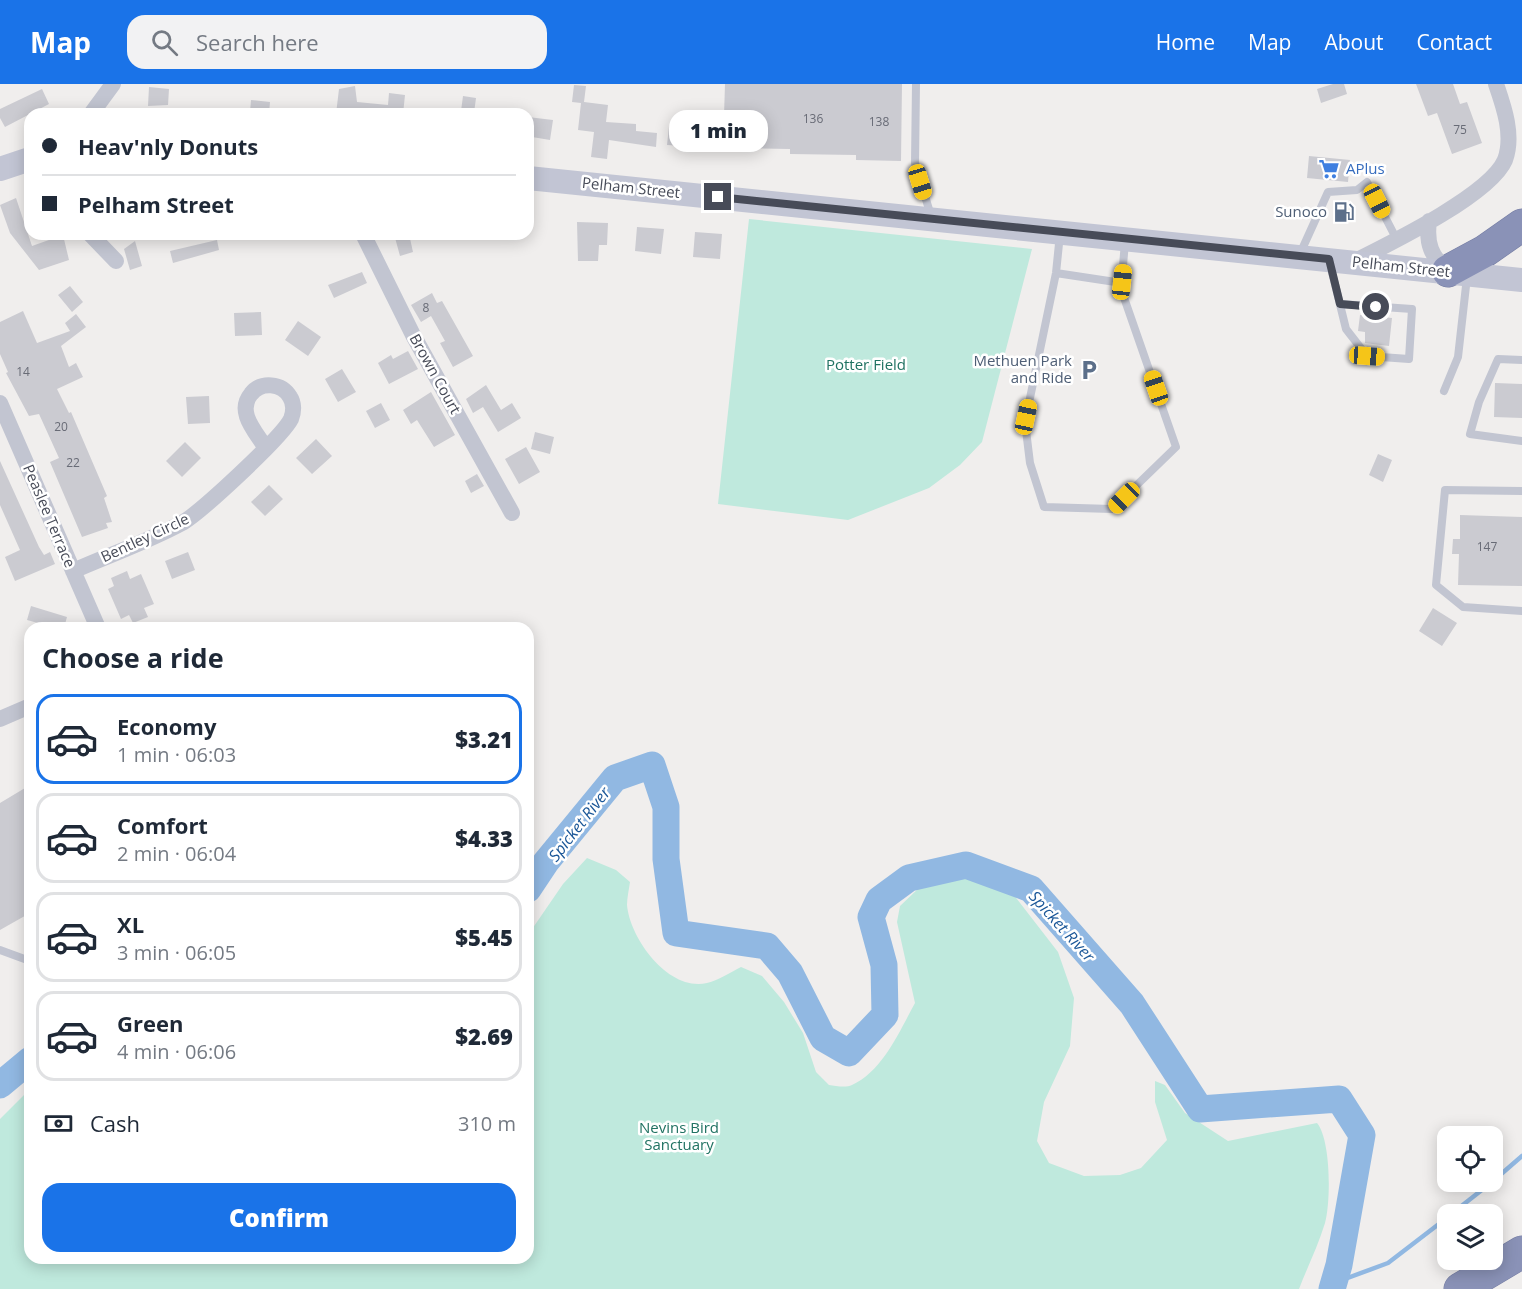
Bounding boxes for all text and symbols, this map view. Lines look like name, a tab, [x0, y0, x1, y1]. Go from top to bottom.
search box	[127, 15, 547, 69]
text: Map	[30, 23, 91, 61]
icon: search	[148, 26, 181, 59]
text: Search here	[196, 27, 319, 57]
text: Home	[1156, 28, 1215, 56]
text: Map	[1248, 28, 1291, 56]
text: About	[1324, 28, 1384, 56]
text: Contact	[1417, 28, 1492, 56]
callout: 1 min	[668, 110, 768, 152]
house number: 136	[803, 110, 823, 127]
house number: 138	[869, 113, 889, 130]
text: 1 min	[690, 117, 747, 144]
house number: 75	[1453, 121, 1467, 138]
text: Heav'nly Donuts	[78, 131, 258, 161]
supermarket icon: APlus	[1317, 157, 1341, 181]
place label: APlus	[1346, 158, 1385, 178]
car	[906, 162, 934, 202]
street label: Pelham Street	[581, 172, 681, 202]
car	[1361, 181, 1393, 221]
route end	[704, 183, 731, 210]
text: Pelham Street	[78, 189, 234, 219]
fuel station icon: Sunoco	[1332, 200, 1356, 224]
place label: Sunoco	[1275, 201, 1327, 221]
street label: Pelham Street	[1351, 251, 1451, 281]
car	[1111, 263, 1133, 301]
route start	[1362, 293, 1389, 320]
house number: 8	[423, 299, 430, 316]
street label: Brown Court	[406, 330, 466, 417]
car	[1348, 346, 1386, 366]
place label: Methuen Park and Ride	[973, 350, 1072, 387]
park label: Potter Field	[826, 354, 906, 374]
parking icon: Methuen Park and Ride	[1077, 358, 1101, 382]
house number: 14	[16, 363, 30, 380]
car	[1142, 368, 1170, 408]
car	[1013, 398, 1039, 436]
house number: 20	[54, 418, 68, 435]
house number: 22	[66, 454, 80, 471]
street label: Peaslee Terrace	[19, 461, 81, 570]
car	[1105, 479, 1143, 517]
street label: Bentley Circle	[97, 508, 192, 566]
house number: 147	[1477, 538, 1497, 555]
text: Choose a ride	[42, 639, 224, 676]
text: Economy	[117, 711, 216, 741]
icon: car	[45, 712, 99, 766]
text: $3.21	[455, 724, 513, 754]
text: 1 min · 06:03	[117, 741, 236, 768]
water label: Spicket River	[543, 782, 615, 866]
text: Comfort	[117, 810, 208, 840]
icon: car	[45, 811, 99, 865]
text: $4.33	[455, 823, 513, 853]
text: 2 min · 06:04	[117, 840, 236, 867]
water label: Spicket River	[1024, 886, 1100, 967]
text: XL	[117, 909, 144, 939]
icon: car	[45, 910, 99, 964]
text: $5.45	[455, 922, 513, 952]
text: 3 min · 06:05	[117, 939, 236, 966]
text: Green	[117, 1008, 183, 1038]
icon: car	[45, 1009, 99, 1063]
text: $2.69	[455, 1021, 513, 1051]
text: 4 min · 06:06	[117, 1038, 236, 1065]
icon: cash	[42, 1107, 75, 1140]
text: Cash	[90, 1108, 140, 1138]
text: 310 m	[458, 1110, 516, 1137]
park label: Nevins Bird Sanctuary	[639, 1117, 719, 1154]
map controls	[1437, 1126, 1503, 1270]
button: locate	[1437, 1126, 1503, 1192]
button: Confirm	[42, 1183, 516, 1252]
button: layers	[1437, 1204, 1503, 1270]

